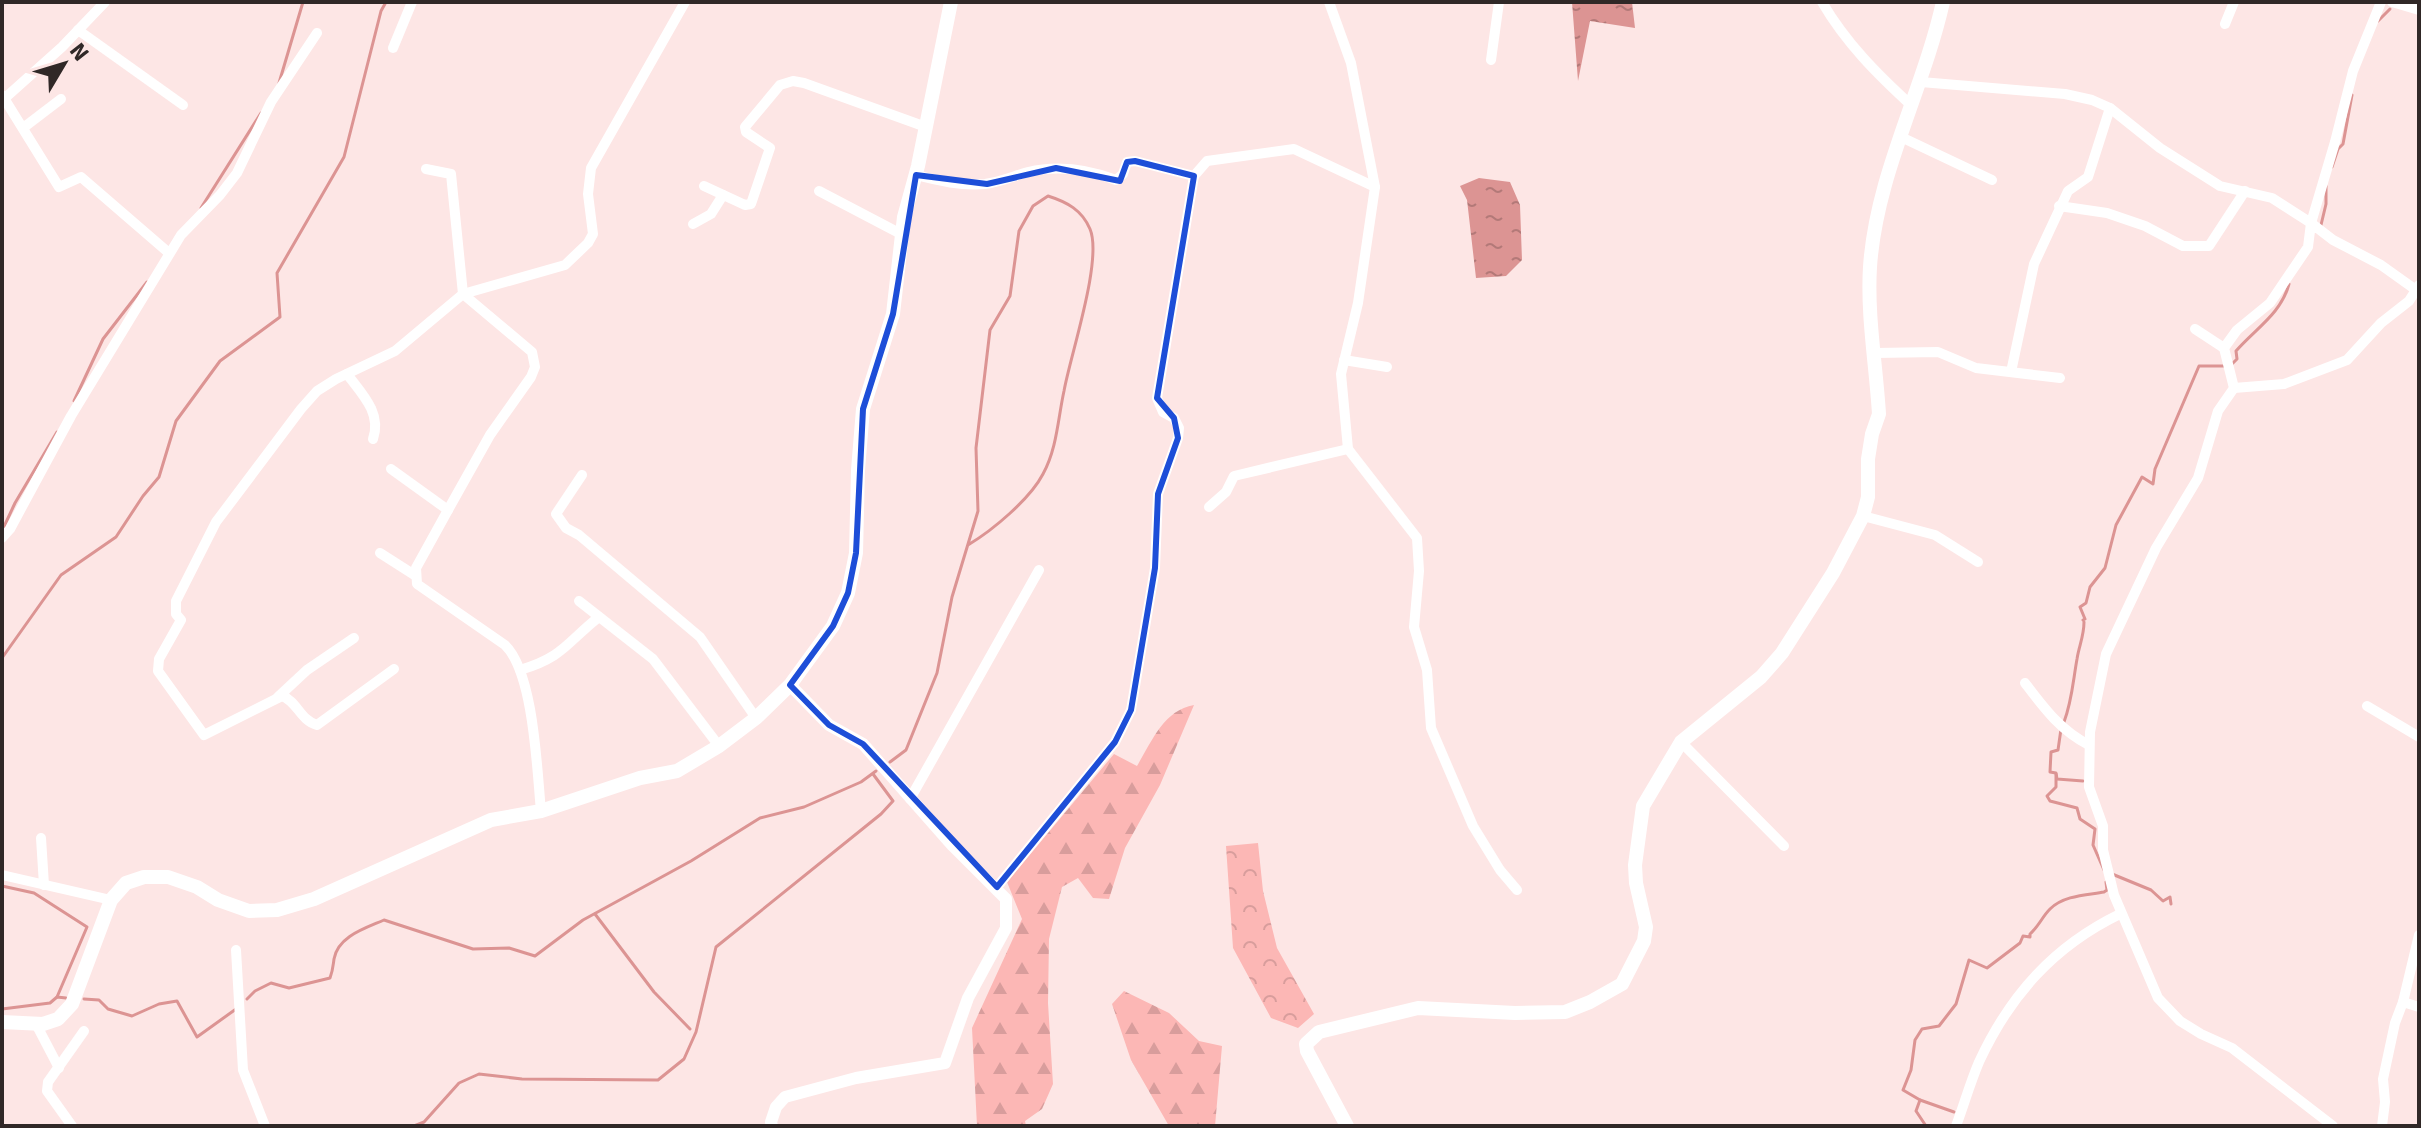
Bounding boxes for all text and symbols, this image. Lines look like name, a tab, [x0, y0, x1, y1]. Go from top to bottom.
north arrow	[24, 24, 104, 104]
text: N	[64, 38, 95, 66]

